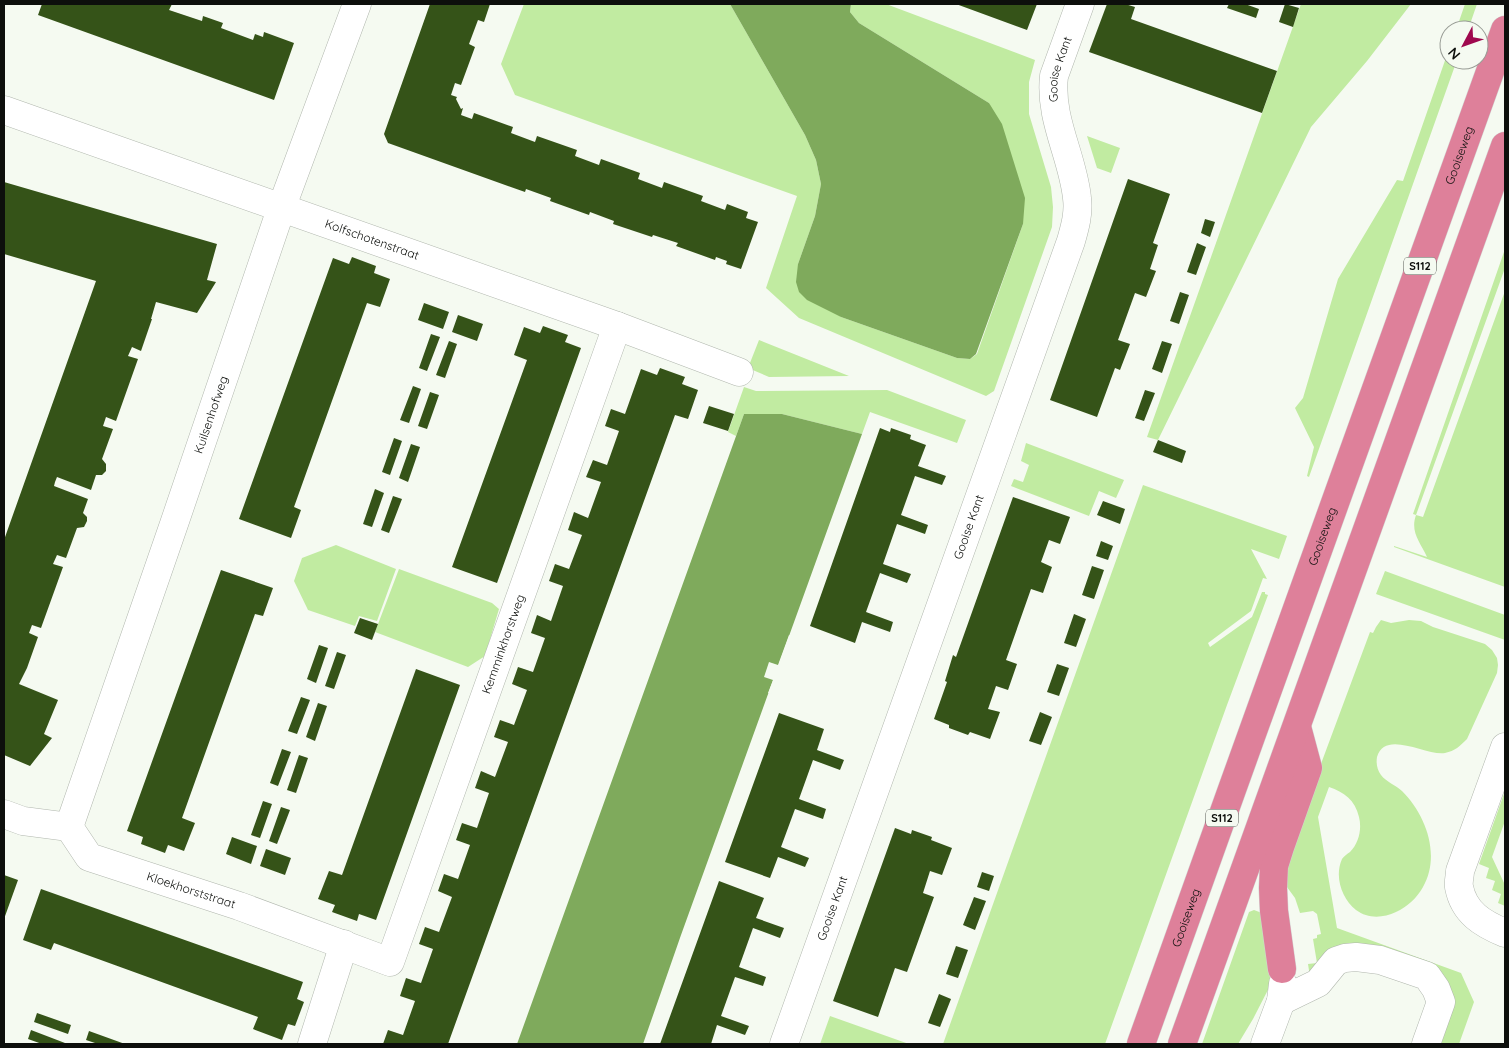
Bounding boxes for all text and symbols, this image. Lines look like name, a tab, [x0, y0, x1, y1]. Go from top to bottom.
north arrow	[1439, 20, 1489, 70]
street label: Gooise Kant	[1045, 34, 1075, 103]
text: N	[1444, 44, 1464, 63]
street label: Gooiseweg	[1442, 124, 1476, 187]
street label: Kolfschotenstraat	[323, 216, 421, 263]
road number: S112	[1404, 258, 1436, 274]
street label: Kuilsenhofweg	[190, 374, 231, 456]
street label: Gooise Kant	[950, 493, 987, 561]
street label: Gooiseweg	[1305, 505, 1339, 568]
street label: Kemminkhorstweg	[478, 592, 528, 696]
road number: S112	[1206, 810, 1238, 826]
street label: Kloekhorststraat	[145, 868, 238, 911]
street label: Gooise Kant	[814, 874, 850, 943]
street label: Gooiseweg	[1168, 886, 1203, 949]

